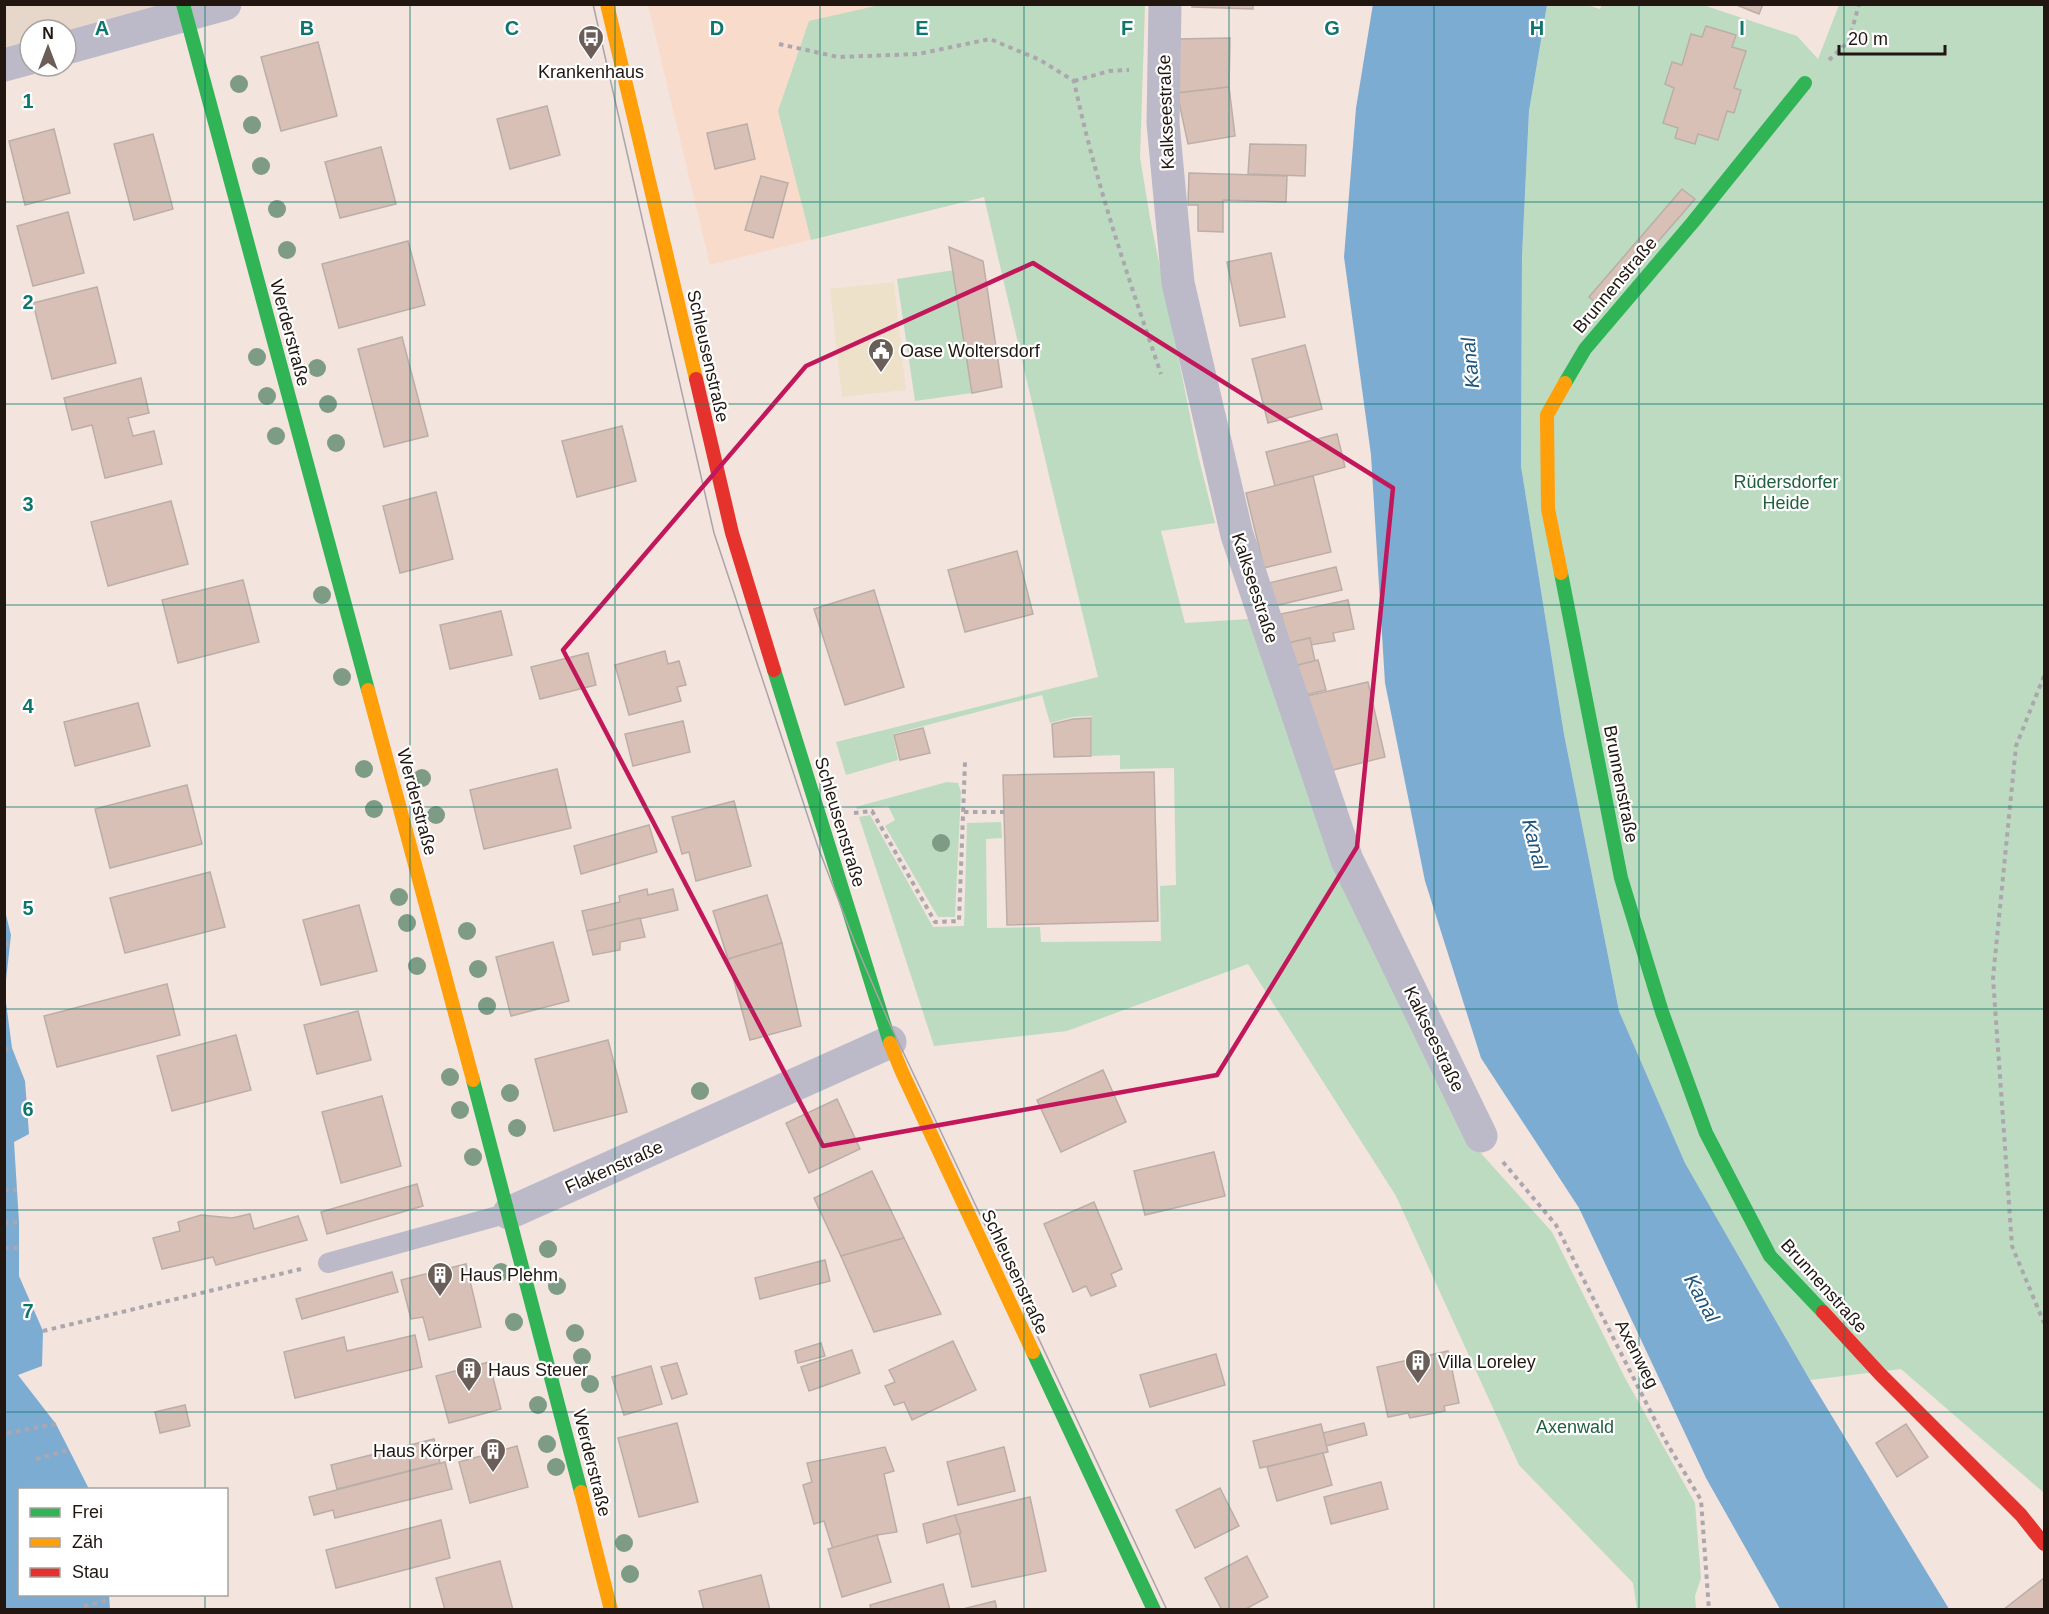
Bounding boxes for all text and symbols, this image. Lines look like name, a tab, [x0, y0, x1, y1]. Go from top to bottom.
text: A	[95, 17, 109, 39]
text: B	[300, 17, 314, 39]
text: C	[505, 17, 519, 39]
text: D	[710, 17, 724, 39]
text: E	[915, 17, 929, 39]
text: F	[1121, 17, 1133, 39]
text: G	[1324, 17, 1340, 39]
text: H	[1530, 17, 1544, 39]
text: I	[1739, 17, 1745, 39]
north arrow	[18, 18, 78, 78]
scale bar	[1839, 18, 1946, 56]
bus stop icon: Krankenhaus	[576, 23, 606, 61]
text: N	[42, 25, 54, 42]
text: 20 m	[1848, 29, 1888, 49]
street label: Kalkseestraße	[1154, 54, 1178, 170]
place label: Krankenhaus	[538, 62, 644, 82]
text: 1	[22, 90, 34, 112]
street label: Brunnenstraße	[1569, 233, 1661, 337]
street label: Werderstraße	[266, 277, 314, 389]
street label: Schleusenstraße	[683, 288, 733, 424]
text: 2	[22, 291, 34, 313]
public building icon: Oase Woltersdorf	[866, 336, 896, 374]
water label: Kanal	[1457, 336, 1483, 389]
place label: Oase Woltersdorf	[900, 341, 1041, 361]
park label: Rüdersdorfer Heide	[1733, 472, 1839, 513]
text: 3	[22, 493, 34, 515]
street label: Kalkseestraße	[1228, 530, 1282, 646]
text: 4	[22, 695, 34, 717]
street label: Brunnenstraße	[1600, 724, 1642, 844]
street label: Werderstraße	[393, 746, 441, 858]
street label: Schleusenstraße	[811, 754, 869, 890]
water label: Kanal	[1518, 817, 1552, 872]
text: 5	[22, 897, 34, 919]
street label: Kalkseestraße	[1400, 983, 1468, 1095]
text: 6	[22, 1098, 34, 1120]
street label: Flakenstraße	[562, 1137, 666, 1197]
street label: Schleusenstraße	[977, 1207, 1053, 1337]
street label: Brunnenstraße	[1777, 1235, 1871, 1337]
building icon: Haus Plehm	[425, 1260, 455, 1298]
place label: Haus Plehm	[460, 1265, 558, 1285]
water label: Kanal	[1680, 1270, 1724, 1326]
text: 7	[22, 1300, 34, 1322]
street label: Axenweg	[1611, 1316, 1663, 1392]
building icon: Villa Loreley	[1403, 1347, 1433, 1385]
place label: Villa Loreley	[1438, 1352, 1536, 1372]
building icon: Haus Steuer	[454, 1355, 484, 1393]
place label: Haus Steuer	[488, 1360, 588, 1380]
street label: Werderstraße	[569, 1407, 615, 1519]
park label: Axenwald	[1536, 1417, 1614, 1437]
building icon: Haus Körper	[478, 1436, 508, 1474]
place label: Haus Körper	[373, 1441, 474, 1461]
legend	[18, 1488, 228, 1596]
text: Frei	[72, 1502, 103, 1522]
text: Zäh	[72, 1532, 103, 1552]
text: Stau	[72, 1562, 109, 1582]

